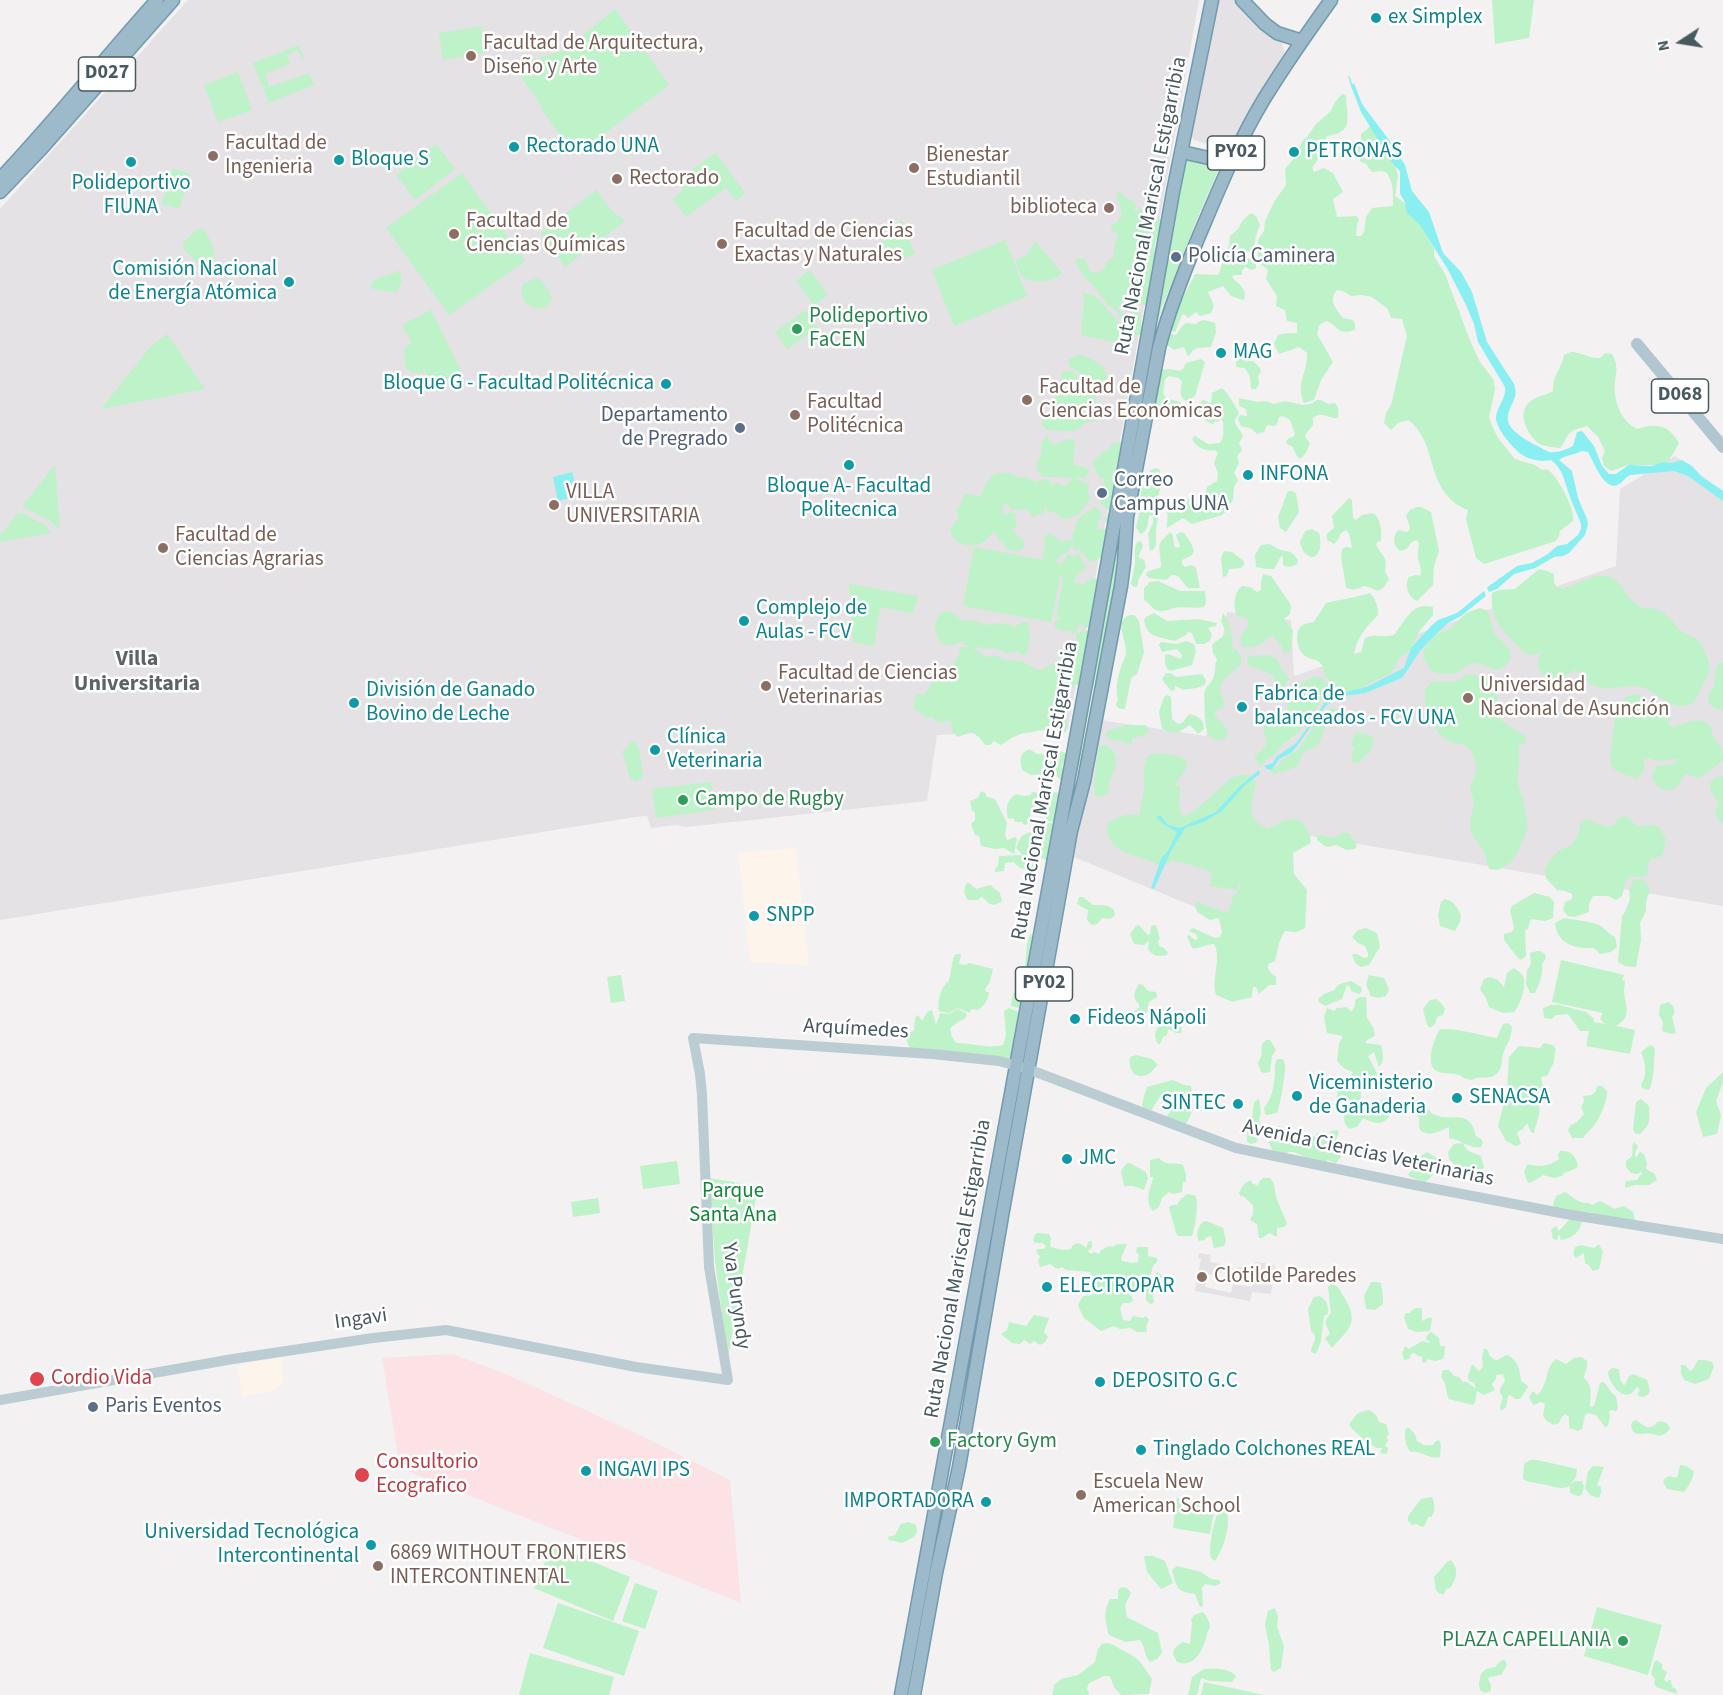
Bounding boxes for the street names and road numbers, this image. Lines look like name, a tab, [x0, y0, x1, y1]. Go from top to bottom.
street label: Ruta Nacional Mariscal Estigarribia	[1111, 55, 1193, 357]
road number: D027	[78, 57, 136, 91]
road number: PY02	[1208, 136, 1264, 170]
road number: D068	[1652, 379, 1708, 413]
street label: Ruta Nacional Mariscal Estigarribia	[1007, 640, 1085, 942]
road number: PY02	[1016, 967, 1072, 1001]
street label: Arquímedes	[803, 1015, 909, 1045]
street label: Avenida Ciencias Veterinarias	[1240, 1115, 1496, 1193]
street label: Ruta Nacional Mariscal Estigarribia	[920, 1118, 998, 1420]
street label: Yva Puryndy	[715, 1241, 755, 1351]
street label: Ingavi	[333, 1304, 389, 1336]

